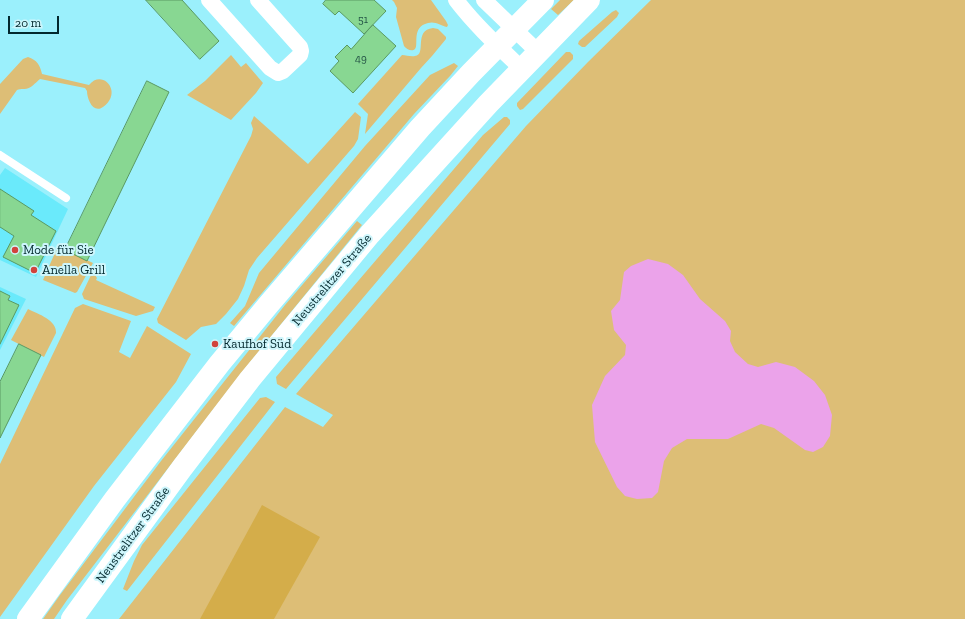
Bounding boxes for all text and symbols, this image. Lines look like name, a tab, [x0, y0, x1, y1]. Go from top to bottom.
scale bar	[10, 8, 61, 34]
house number: 51	[358, 13, 368, 27]
text: 20 m	[15, 16, 41, 30]
house number: 49	[355, 52, 367, 66]
street label: Neustrelitzer Straße	[289, 231, 375, 329]
place label: Mode für Sie	[23, 242, 94, 258]
marker: Mode für Sie	[10, 245, 20, 255]
place label: Anella Grill	[42, 262, 105, 278]
marker: Anella Grill	[29, 265, 39, 275]
place label: Kaufhof Süd	[223, 336, 291, 352]
marker: Kaufhof Süd	[210, 339, 220, 349]
street label: Neustrelitzer Straße	[93, 484, 173, 586]

